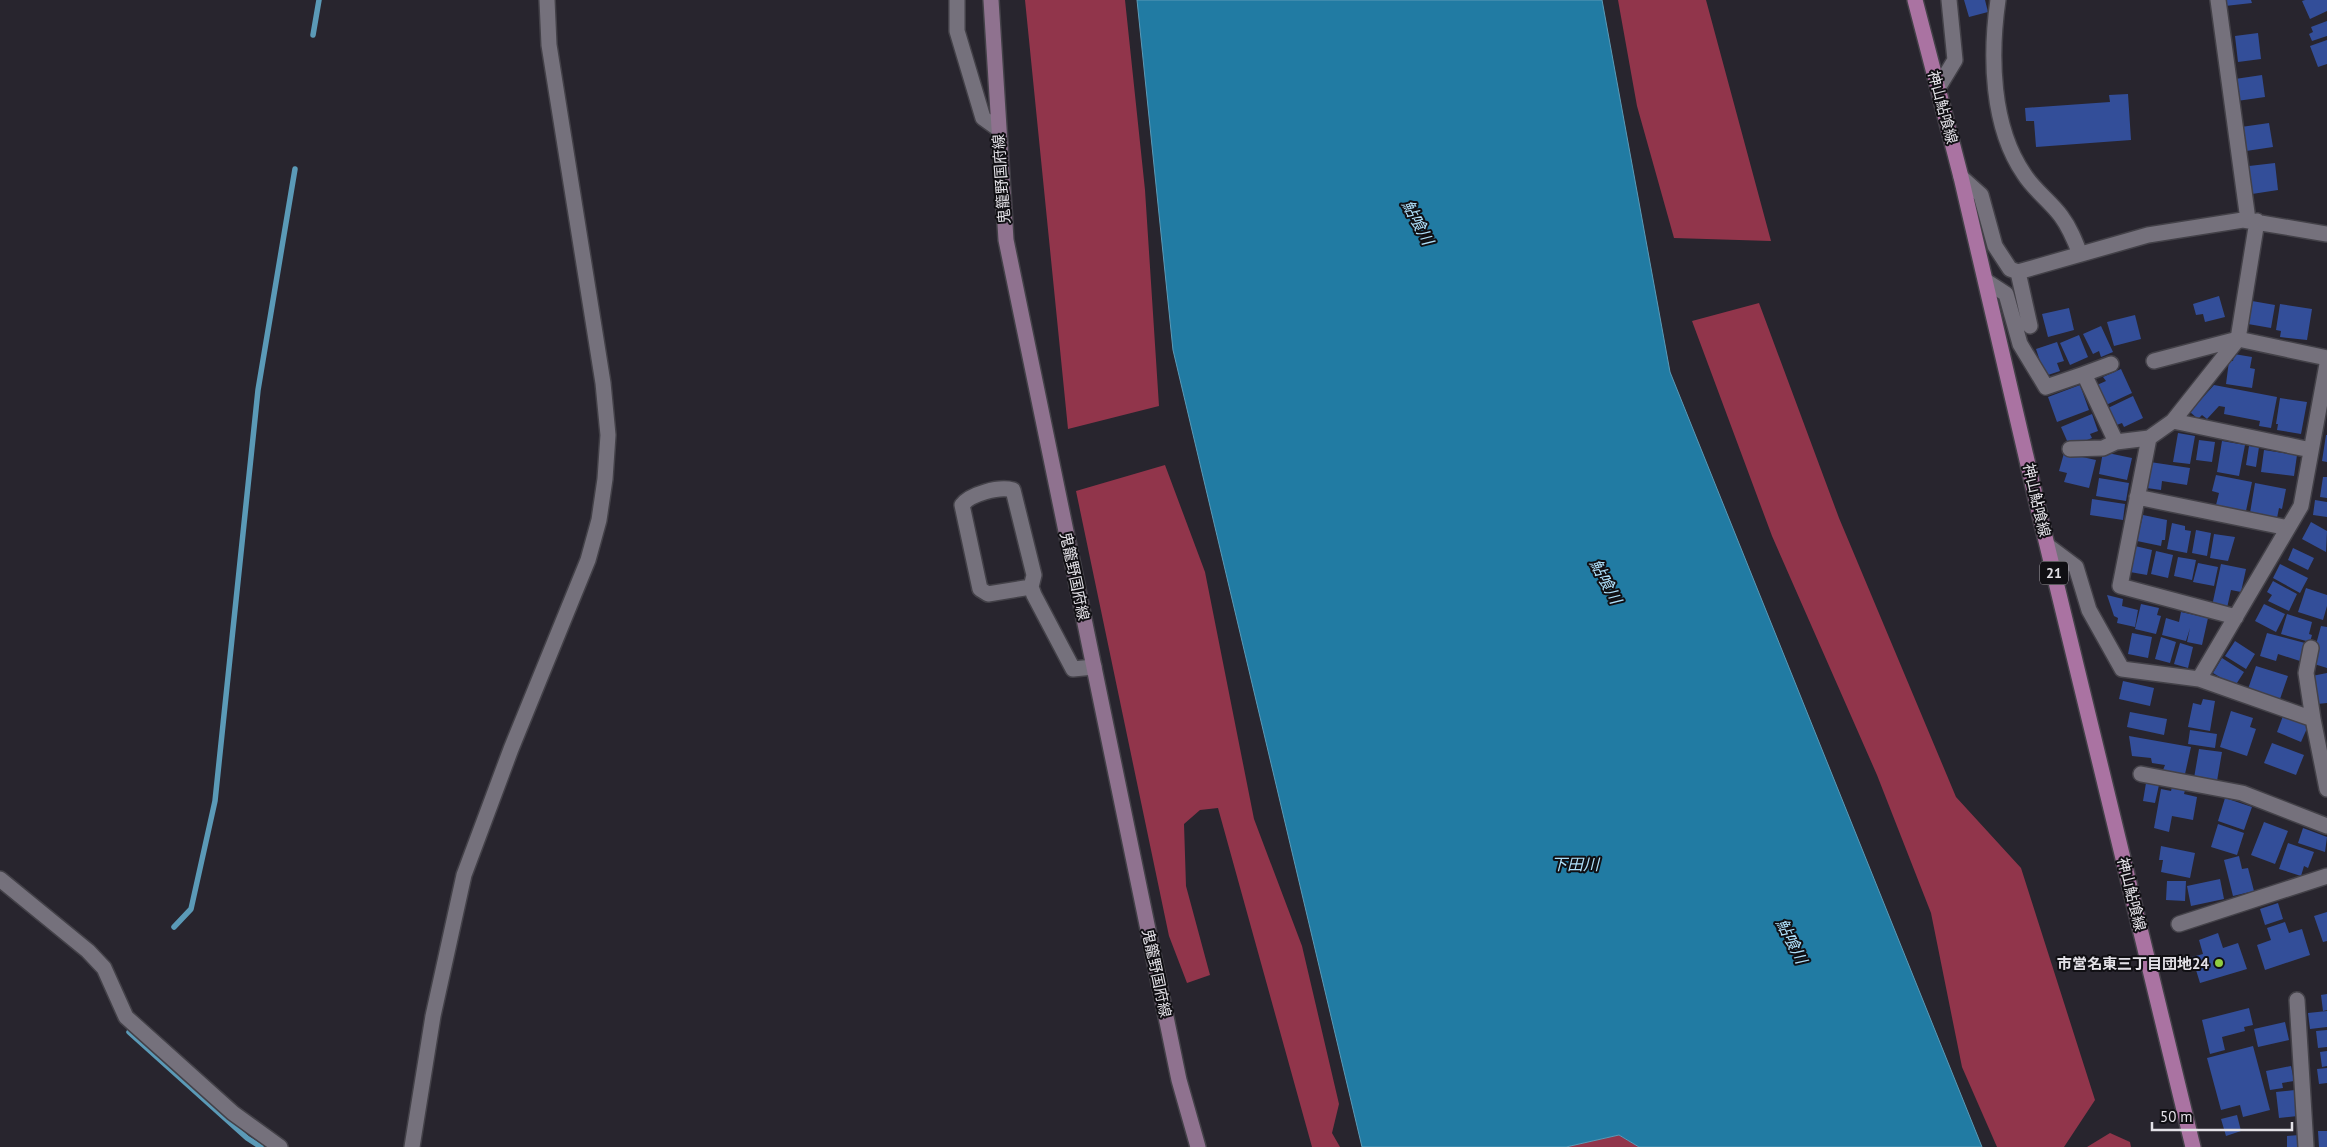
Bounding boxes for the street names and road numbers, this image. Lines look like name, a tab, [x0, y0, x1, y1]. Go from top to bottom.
street label: 神山鮎喰線	[1924, 68, 1962, 146]
street label: 鬼籠野国府線	[988, 133, 1014, 225]
street label: 神山鮎喰線	[2019, 461, 2055, 539]
street label: 鬼籠野国府線	[1056, 530, 1094, 622]
road number: 21	[2040, 562, 2068, 584]
street label: 神山鮎喰線	[2114, 855, 2150, 933]
street label: 鬼籠野国府線	[1138, 927, 1176, 1019]

